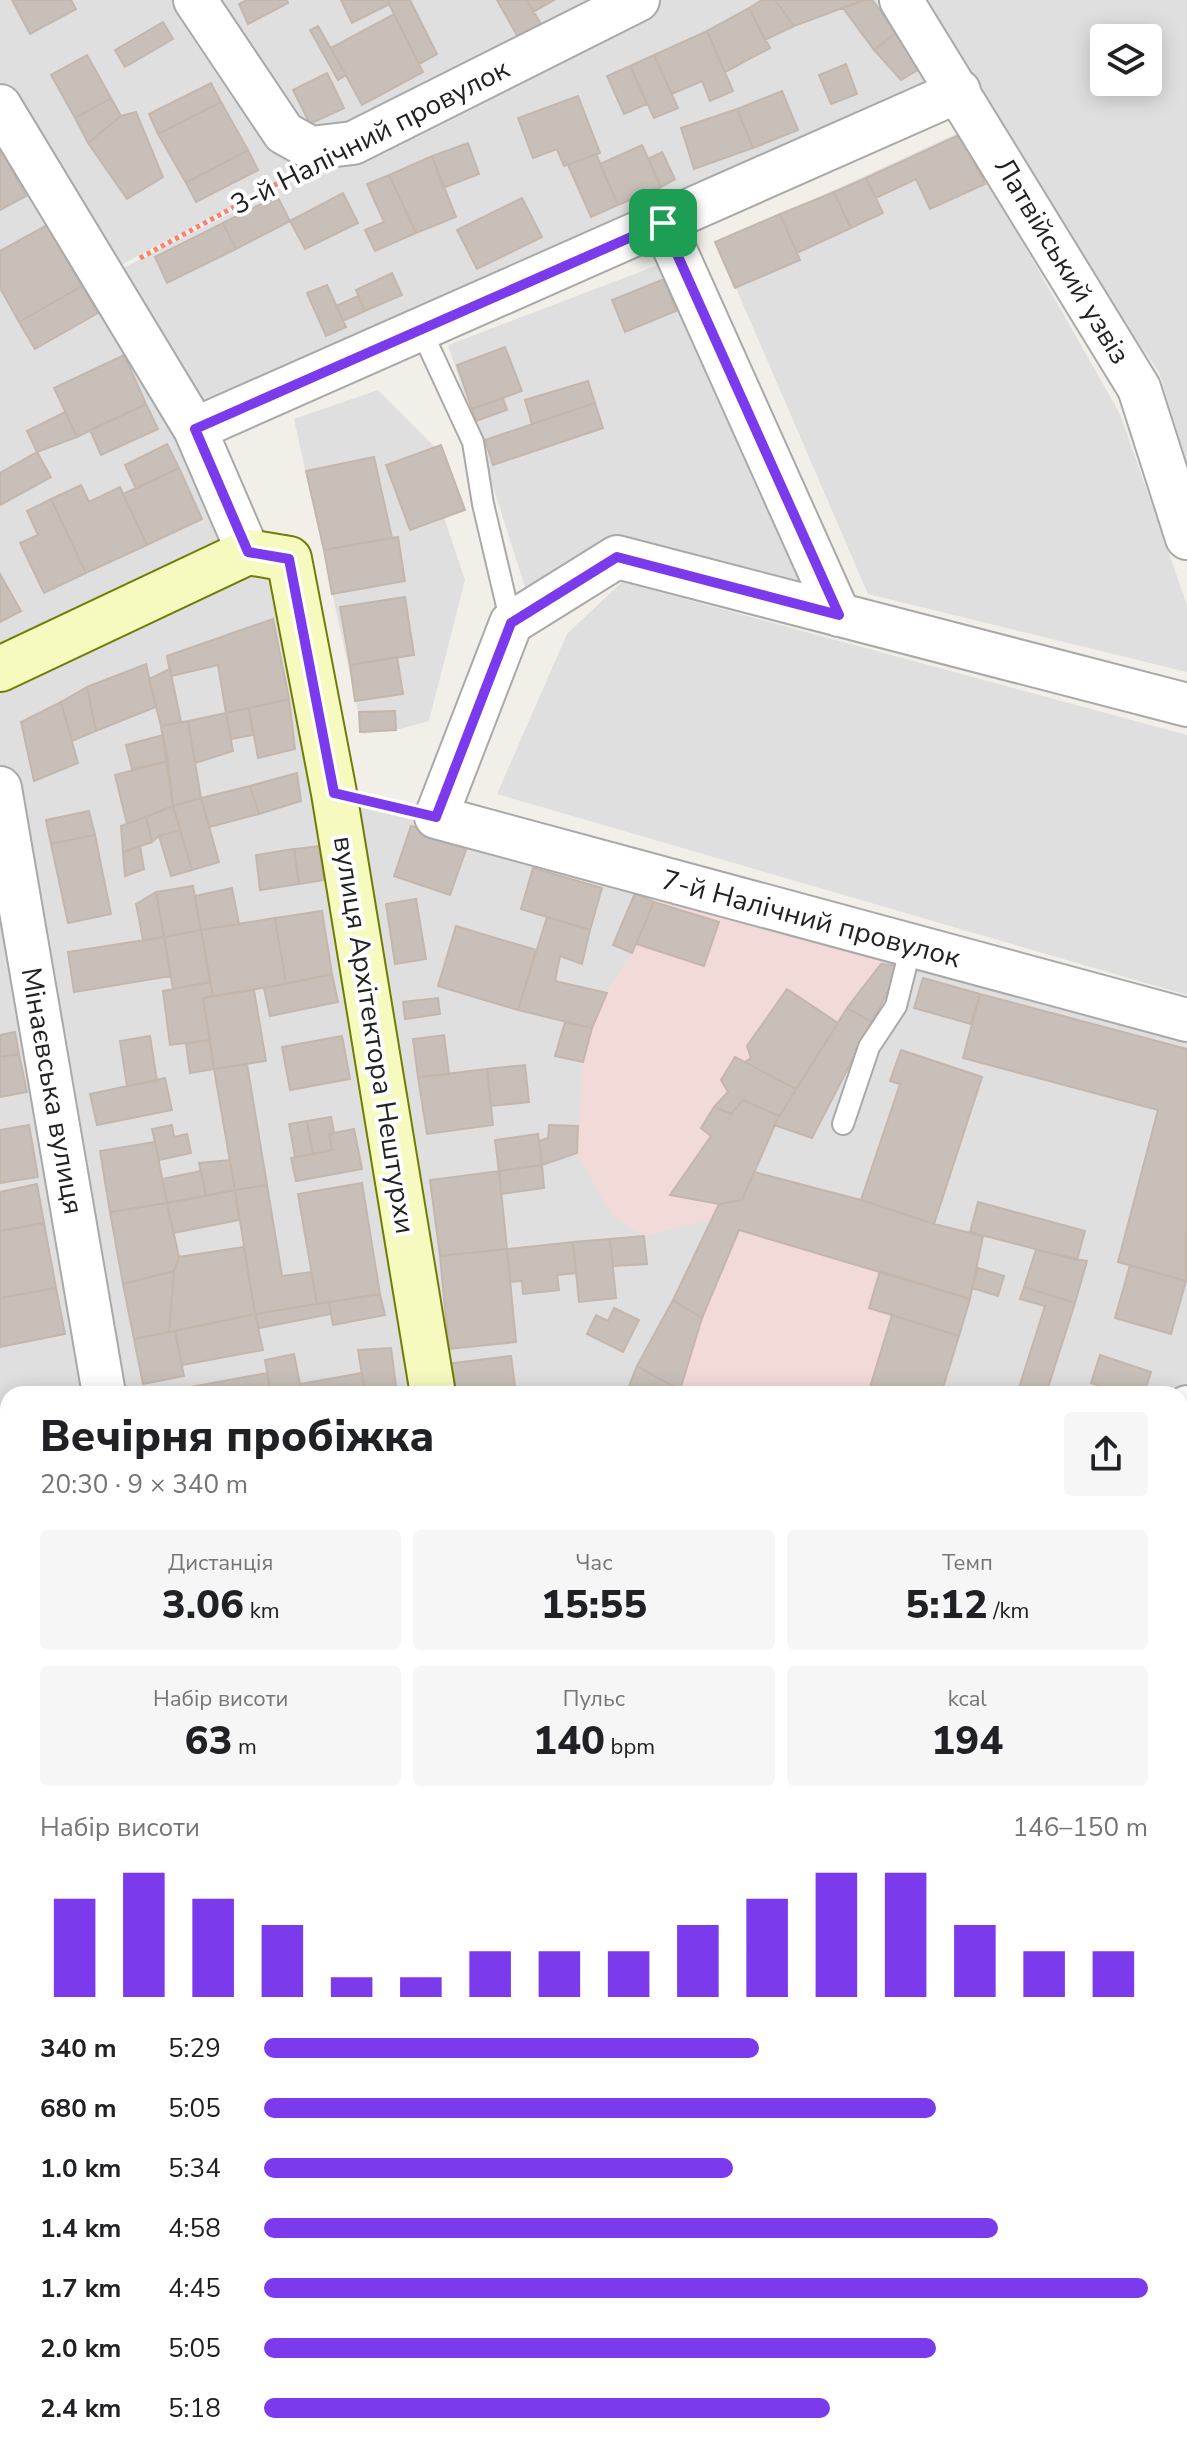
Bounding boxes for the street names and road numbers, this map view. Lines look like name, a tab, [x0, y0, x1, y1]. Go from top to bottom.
street label: 3-й Налічний провулок	[224, 50, 516, 224]
street label: Латвійський узвіз	[985, 151, 1139, 371]
street label: вулиця Архітектора Нештурхи	[324, 833, 424, 1237]
street label: 7-й Налічний провулок	[657, 861, 965, 977]
street label: Мінаєвська вулиця	[12, 965, 92, 1217]

